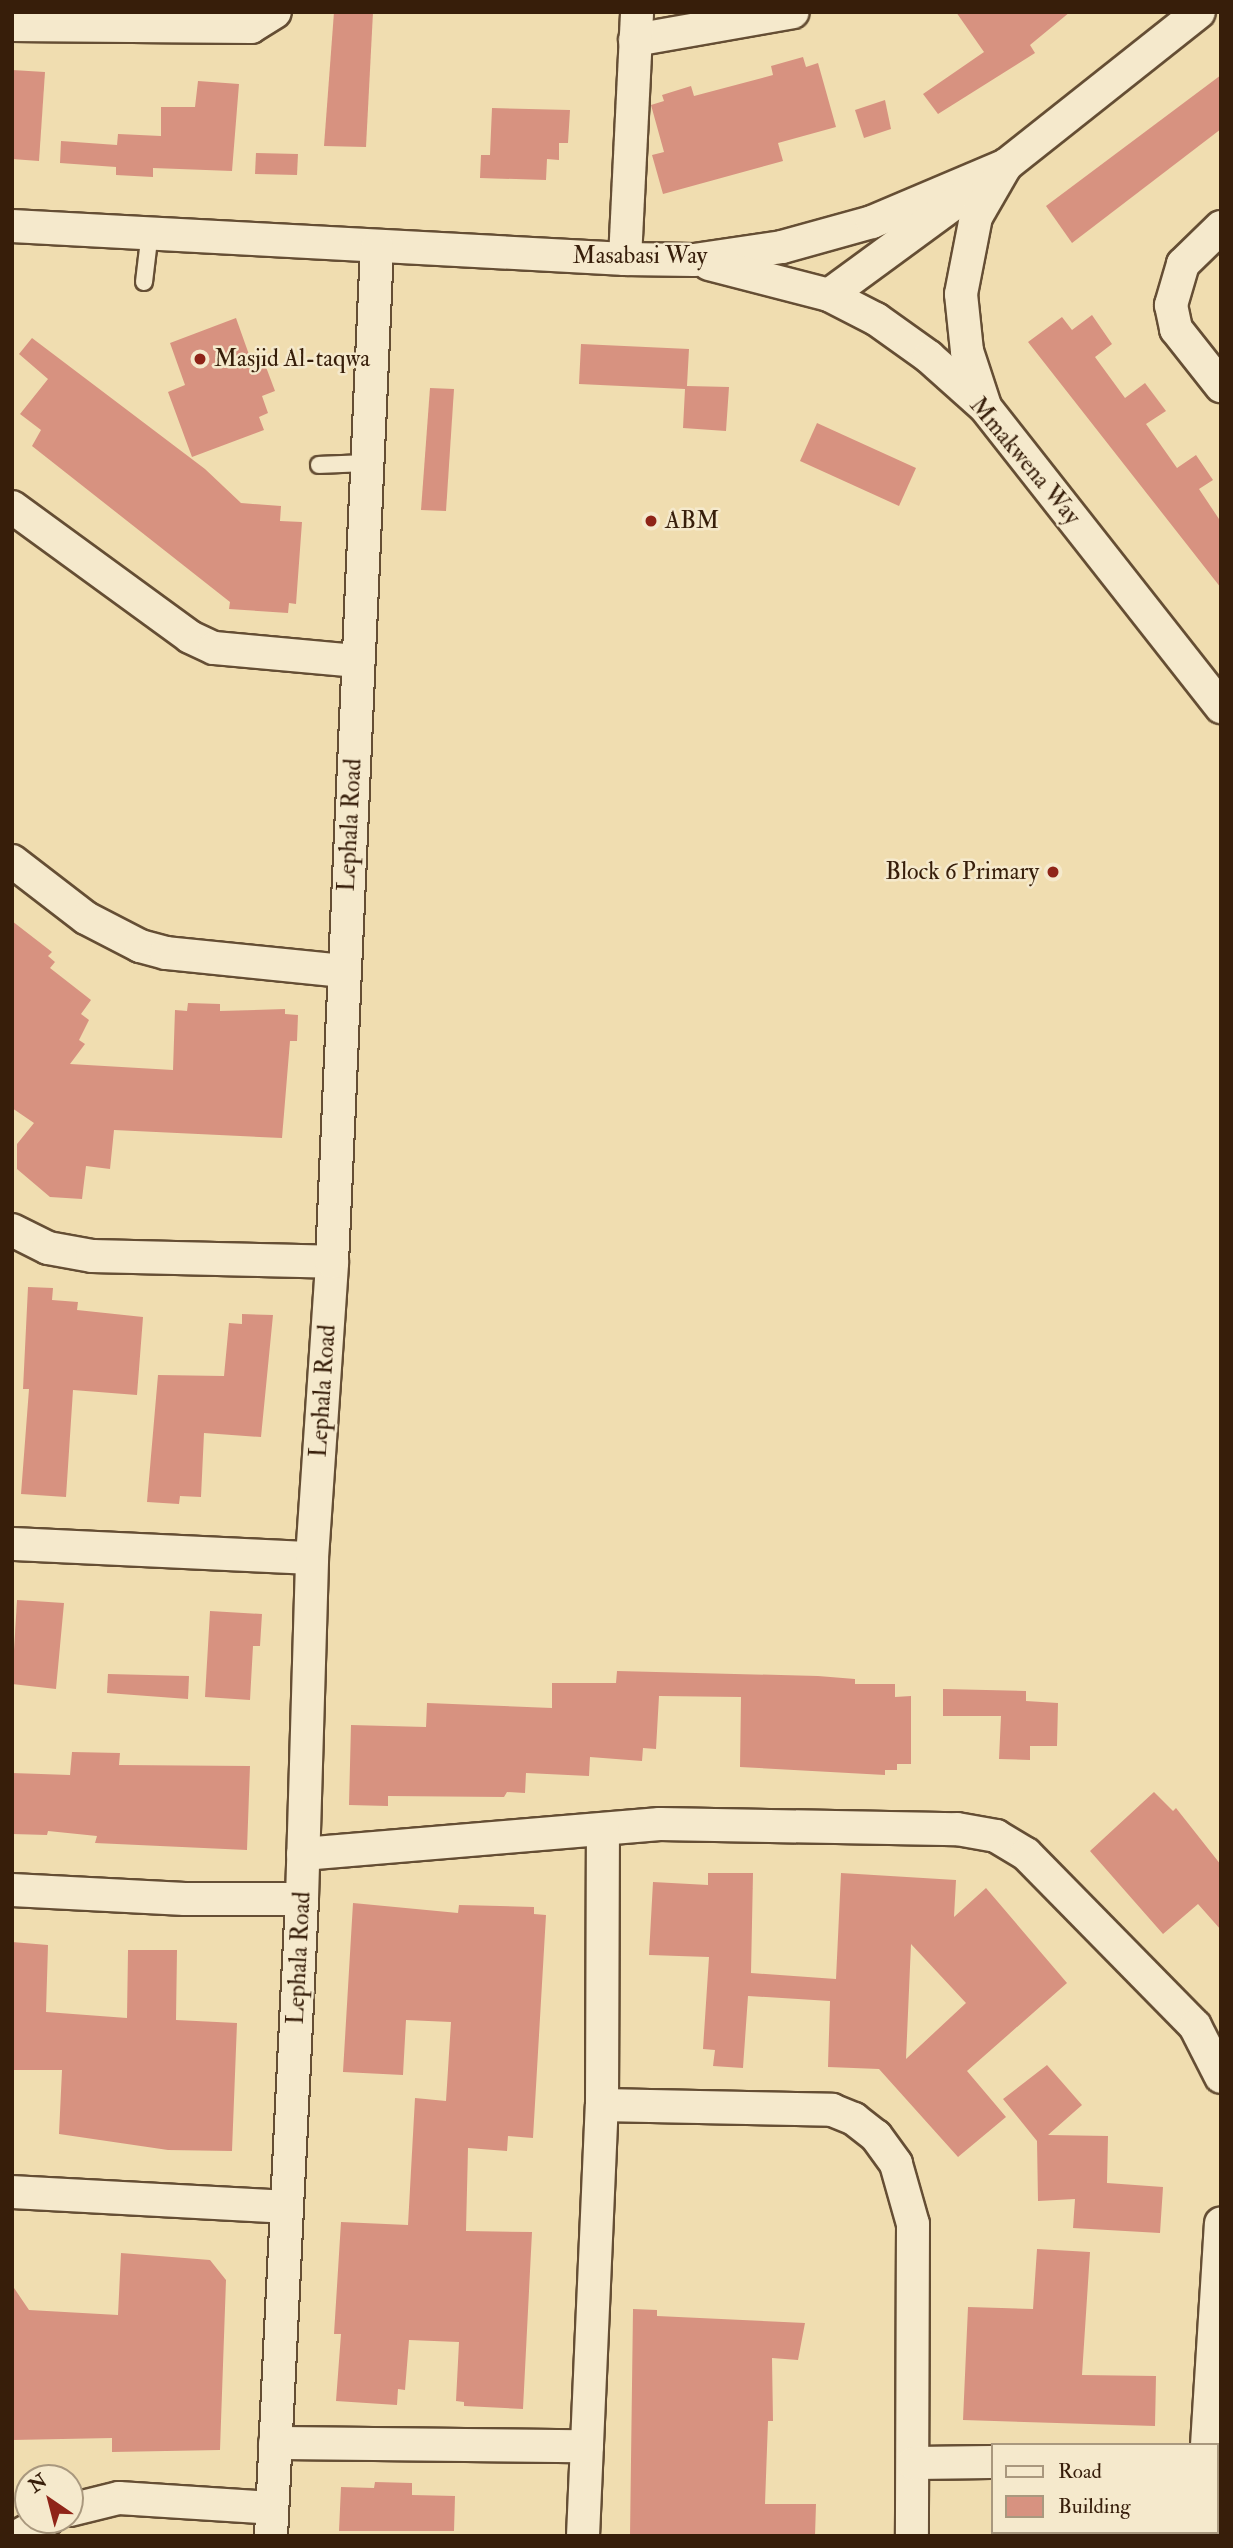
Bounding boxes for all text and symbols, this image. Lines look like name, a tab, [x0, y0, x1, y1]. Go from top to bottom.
street label: Masabasi Way	[573, 242, 707, 270]
place label: Masjid Al-taqwa	[214, 345, 370, 373]
marker: Masjid Al-taqwa	[192, 351, 208, 367]
street label: Mmakwena Way	[963, 391, 1087, 531]
place label: ABM	[665, 507, 719, 535]
marker: ABM	[643, 513, 659, 529]
street label: Lephala Road	[332, 758, 368, 892]
place label: Block 6 Primary	[885, 858, 1039, 886]
marker: Block 6 Primary	[1045, 864, 1061, 880]
street label: Lephala Road	[304, 1324, 342, 1458]
street label: Lephala Road	[281, 1891, 317, 2025]
legend	[992, 2443, 1219, 2534]
text: Road	[1058, 2458, 1102, 2485]
north arrow	[14, 2464, 84, 2534]
text: N	[24, 2469, 52, 2498]
text: Building	[1058, 2493, 1131, 2520]

